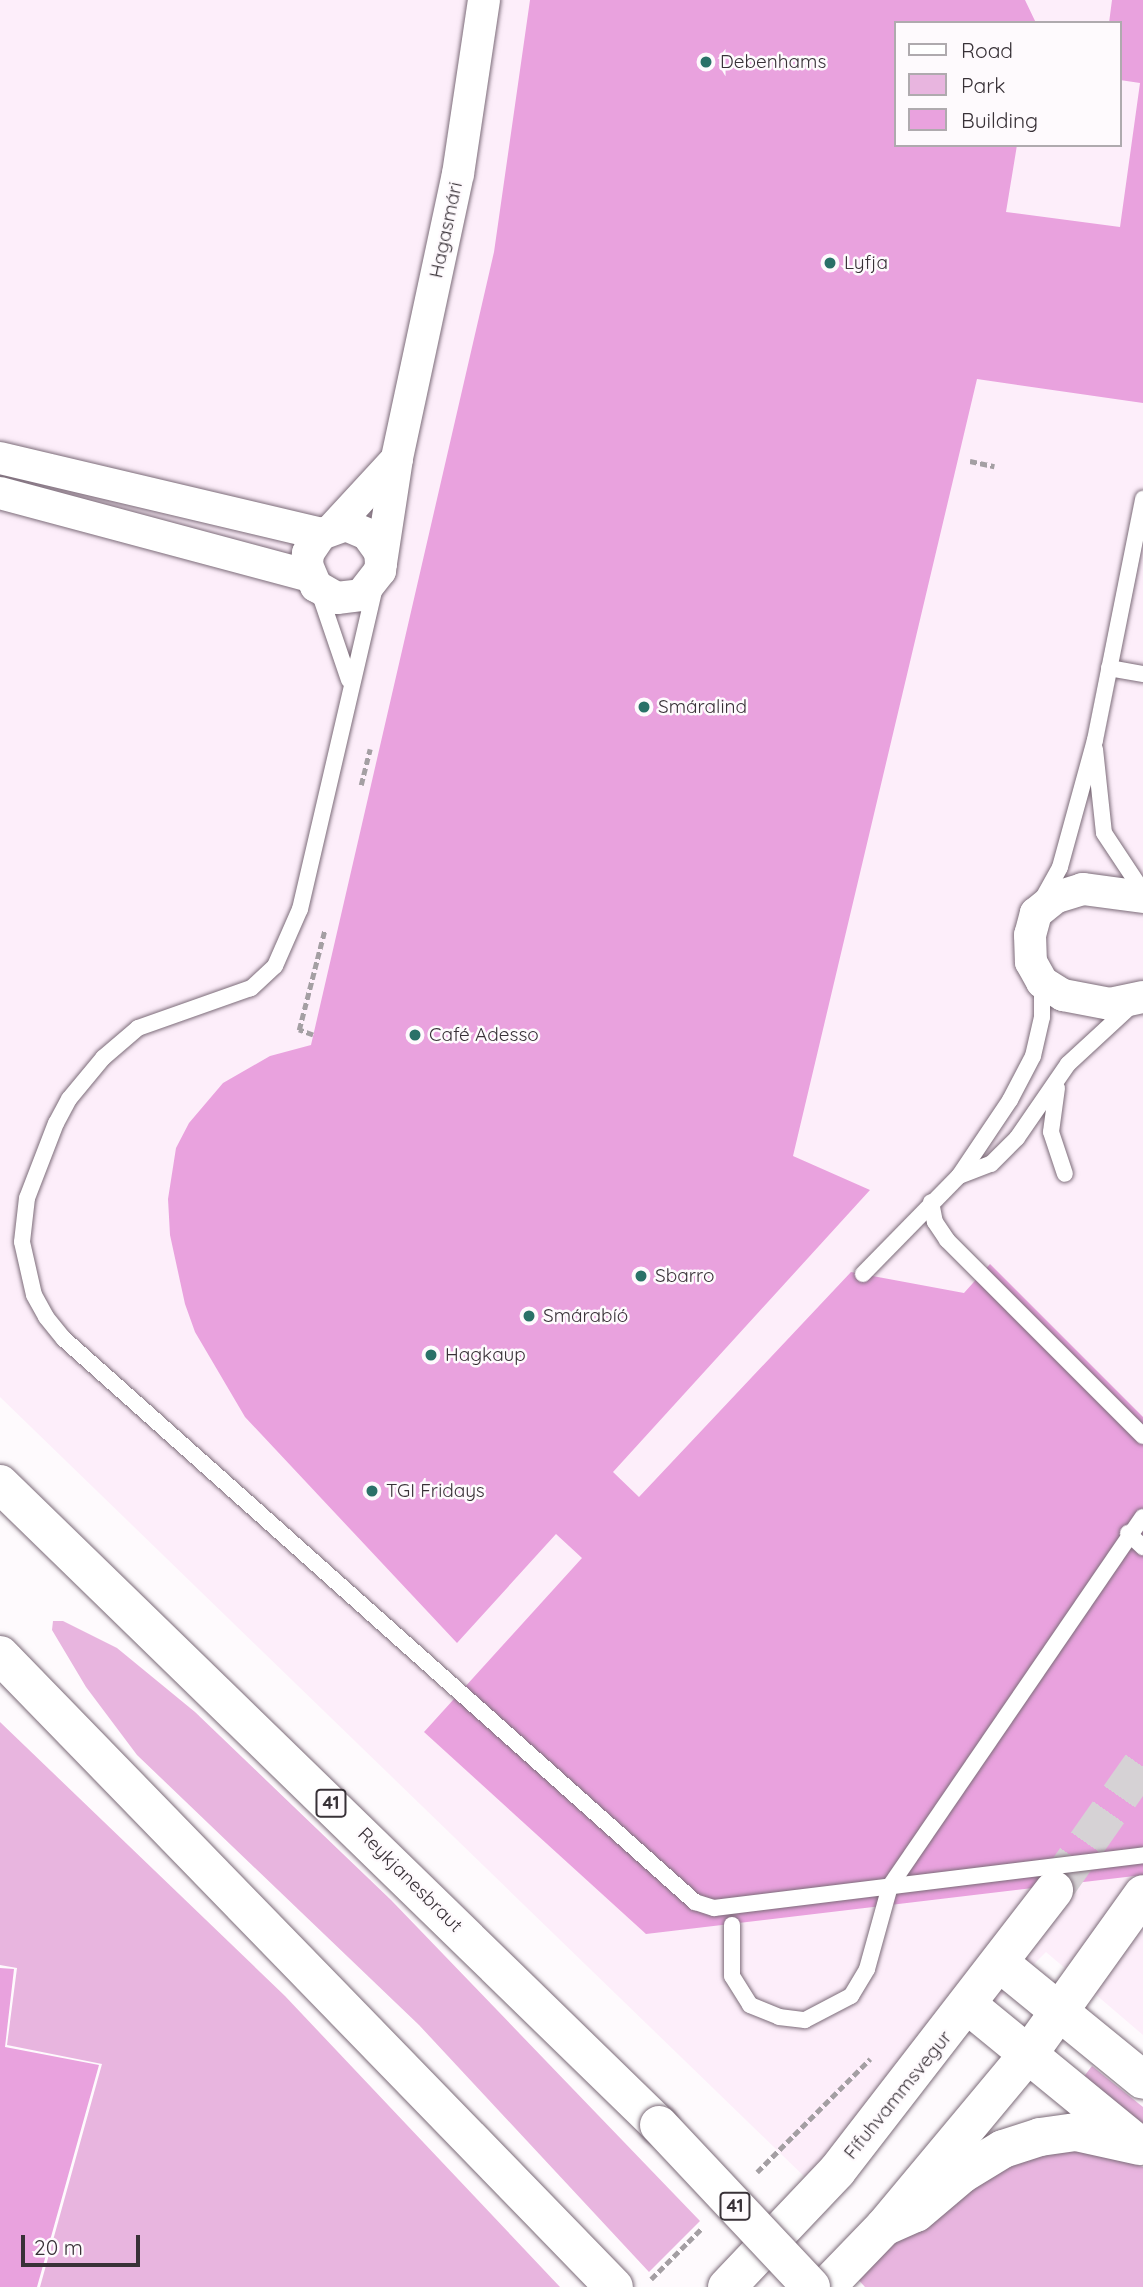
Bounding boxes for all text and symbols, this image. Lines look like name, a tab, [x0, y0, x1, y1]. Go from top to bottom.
legend	[894, 21, 1122, 147]
text: Road	[961, 37, 1013, 63]
place label: Debenhams	[720, 51, 826, 73]
marker: Debenhams	[698, 54, 714, 70]
text: Park	[961, 72, 1005, 98]
text: Building	[961, 107, 1038, 133]
street label: Hagasmári	[425, 180, 467, 280]
place label: Lyfja	[844, 252, 888, 274]
marker: Lyfja	[822, 255, 838, 271]
place label: Smáralind	[658, 696, 747, 718]
marker: Smáralind	[636, 699, 652, 715]
place label: Café Adesso	[429, 1024, 539, 1046]
marker: Café Adesso	[407, 1027, 423, 1043]
place label: Sbarro	[655, 1265, 714, 1287]
marker: Sbarro	[633, 1268, 649, 1284]
place label: Smárabíó	[543, 1305, 628, 1327]
marker: Smárabíó	[521, 1308, 537, 1324]
place label: Hagkaup	[445, 1344, 526, 1366]
marker: Hagkaup	[423, 1347, 439, 1363]
place label: TGI Fridays	[386, 1480, 485, 1502]
marker: TGI Fridays	[364, 1483, 380, 1499]
road number: 41	[315, 1788, 347, 1817]
street label: Reykjanesbraut	[353, 1823, 467, 1937]
street label: Fífuhvammsvegur	[839, 2026, 957, 2164]
road number: 41	[719, 2192, 751, 2220]
scale bar	[24, 2220, 144, 2264]
text: 20 m	[34, 2234, 83, 2260]

